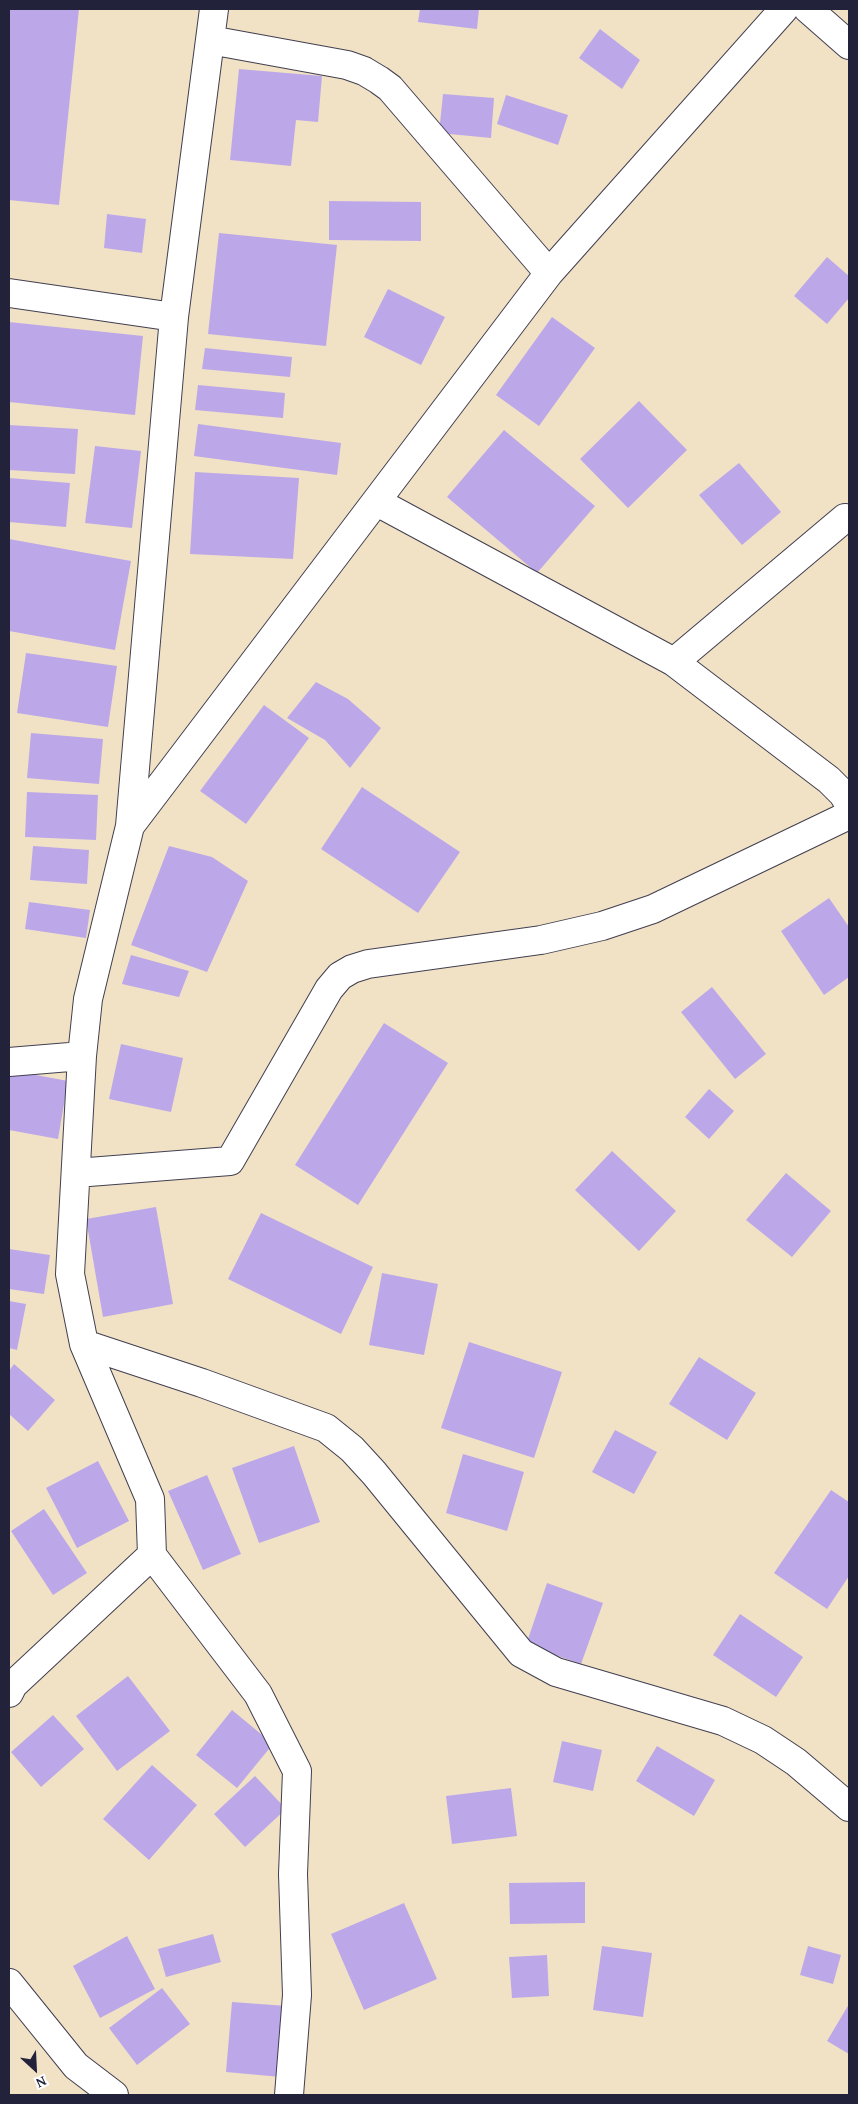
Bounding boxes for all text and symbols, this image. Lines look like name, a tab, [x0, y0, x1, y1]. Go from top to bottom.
north arrow	[10, 2044, 60, 2094]
text: N	[33, 2072, 50, 2094]

